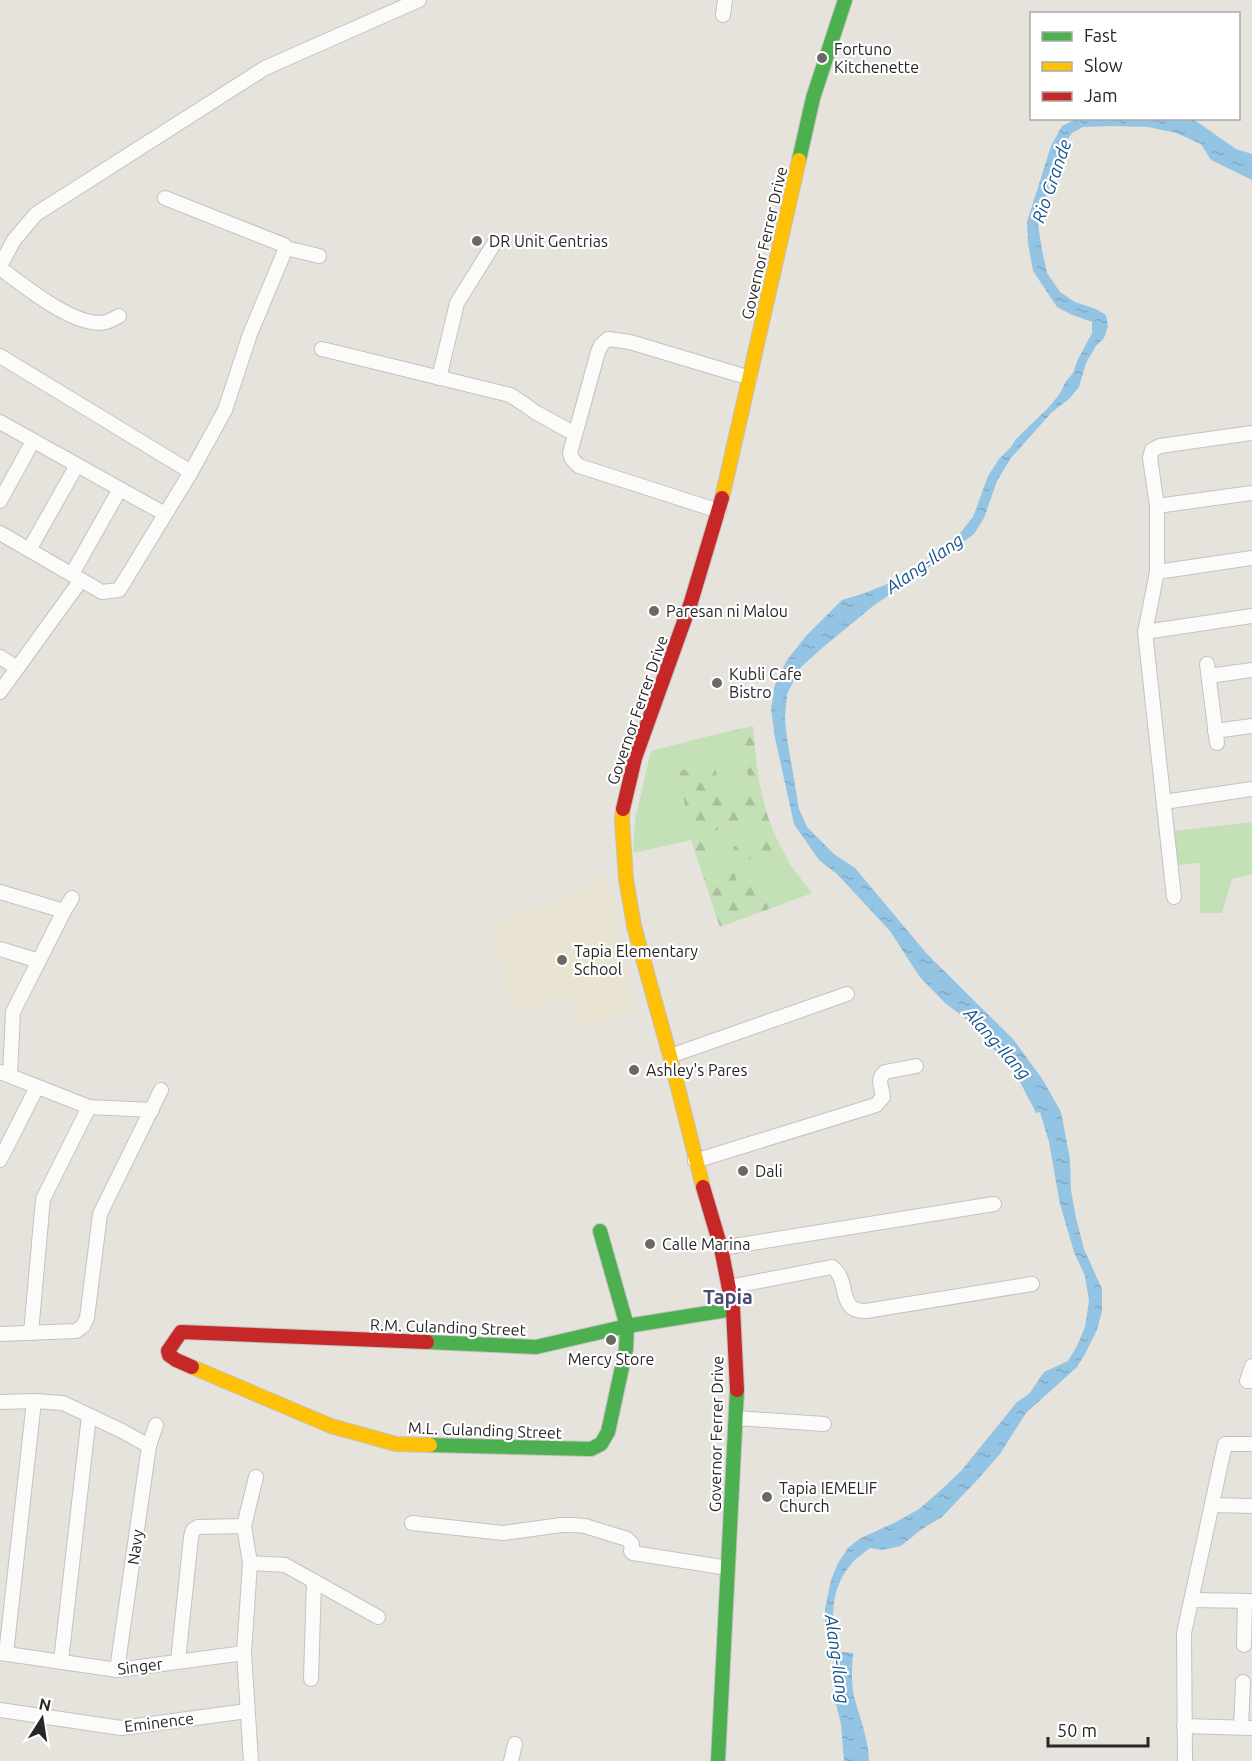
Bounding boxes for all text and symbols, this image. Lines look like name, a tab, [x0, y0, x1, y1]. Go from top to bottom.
legend	[1030, 12, 1240, 120]
text: Fast	[1084, 25, 1117, 45]
place label: Fortuno Kitchenette	[834, 40, 919, 76]
marker: Fortuno Kitchenette	[815, 51, 829, 65]
text: Slow	[1084, 55, 1123, 75]
text: Jam	[1084, 85, 1118, 105]
water label: Rio Grande	[1027, 137, 1075, 225]
street label: Governor Ferrer Drive	[738, 165, 790, 321]
place label: DR Unit Gentrias	[489, 232, 608, 250]
marker: DR Unit Gentrias	[470, 234, 484, 248]
water label: Alang-Ilang	[881, 529, 967, 598]
place label: Paresan ni Malou	[666, 602, 788, 620]
marker: Paresan ni Malou	[647, 604, 661, 618]
street label: Governor Ferrer Drive	[603, 633, 671, 787]
place label: Kubli Cafe Bistro	[729, 665, 802, 701]
marker: Kubli Cafe Bistro	[710, 676, 724, 690]
place label: Tapia Elementary School	[574, 942, 698, 978]
marker: Tapia Elementary School	[555, 953, 569, 967]
water label: Alang-Ilang	[960, 1002, 1036, 1083]
place label: Ashley's Pares	[646, 1061, 747, 1079]
marker: Ashley's Pares	[627, 1063, 641, 1077]
place label: Dali	[755, 1162, 783, 1180]
marker: Dali	[736, 1164, 750, 1178]
place label: Calle Marina	[662, 1235, 750, 1253]
marker: Calle Marina	[643, 1237, 657, 1251]
district label: Tapia	[703, 1285, 753, 1308]
street label: R.M. Culanding Street	[370, 1315, 527, 1339]
marker: Mercy Store	[604, 1333, 618, 1347]
place label: Mercy Store	[568, 1350, 654, 1368]
street label: Governor Ferrer Drive	[706, 1356, 726, 1512]
street label: M.L. Culanding Street	[408, 1418, 563, 1442]
place label: Tapia IEMELIF Church	[779, 1479, 877, 1515]
marker: Tapia IEMELIF Church	[760, 1490, 774, 1504]
street label: Navy	[124, 1528, 146, 1566]
water label: Alang-Ilang	[822, 1612, 854, 1705]
street label: Singer	[116, 1654, 164, 1678]
north arrow	[12, 1689, 72, 1749]
text: N	[37, 1694, 53, 1714]
street label: Eminence	[123, 1709, 195, 1735]
scale bar	[1048, 1710, 1148, 1748]
text: 50 m	[1057, 1720, 1097, 1740]

